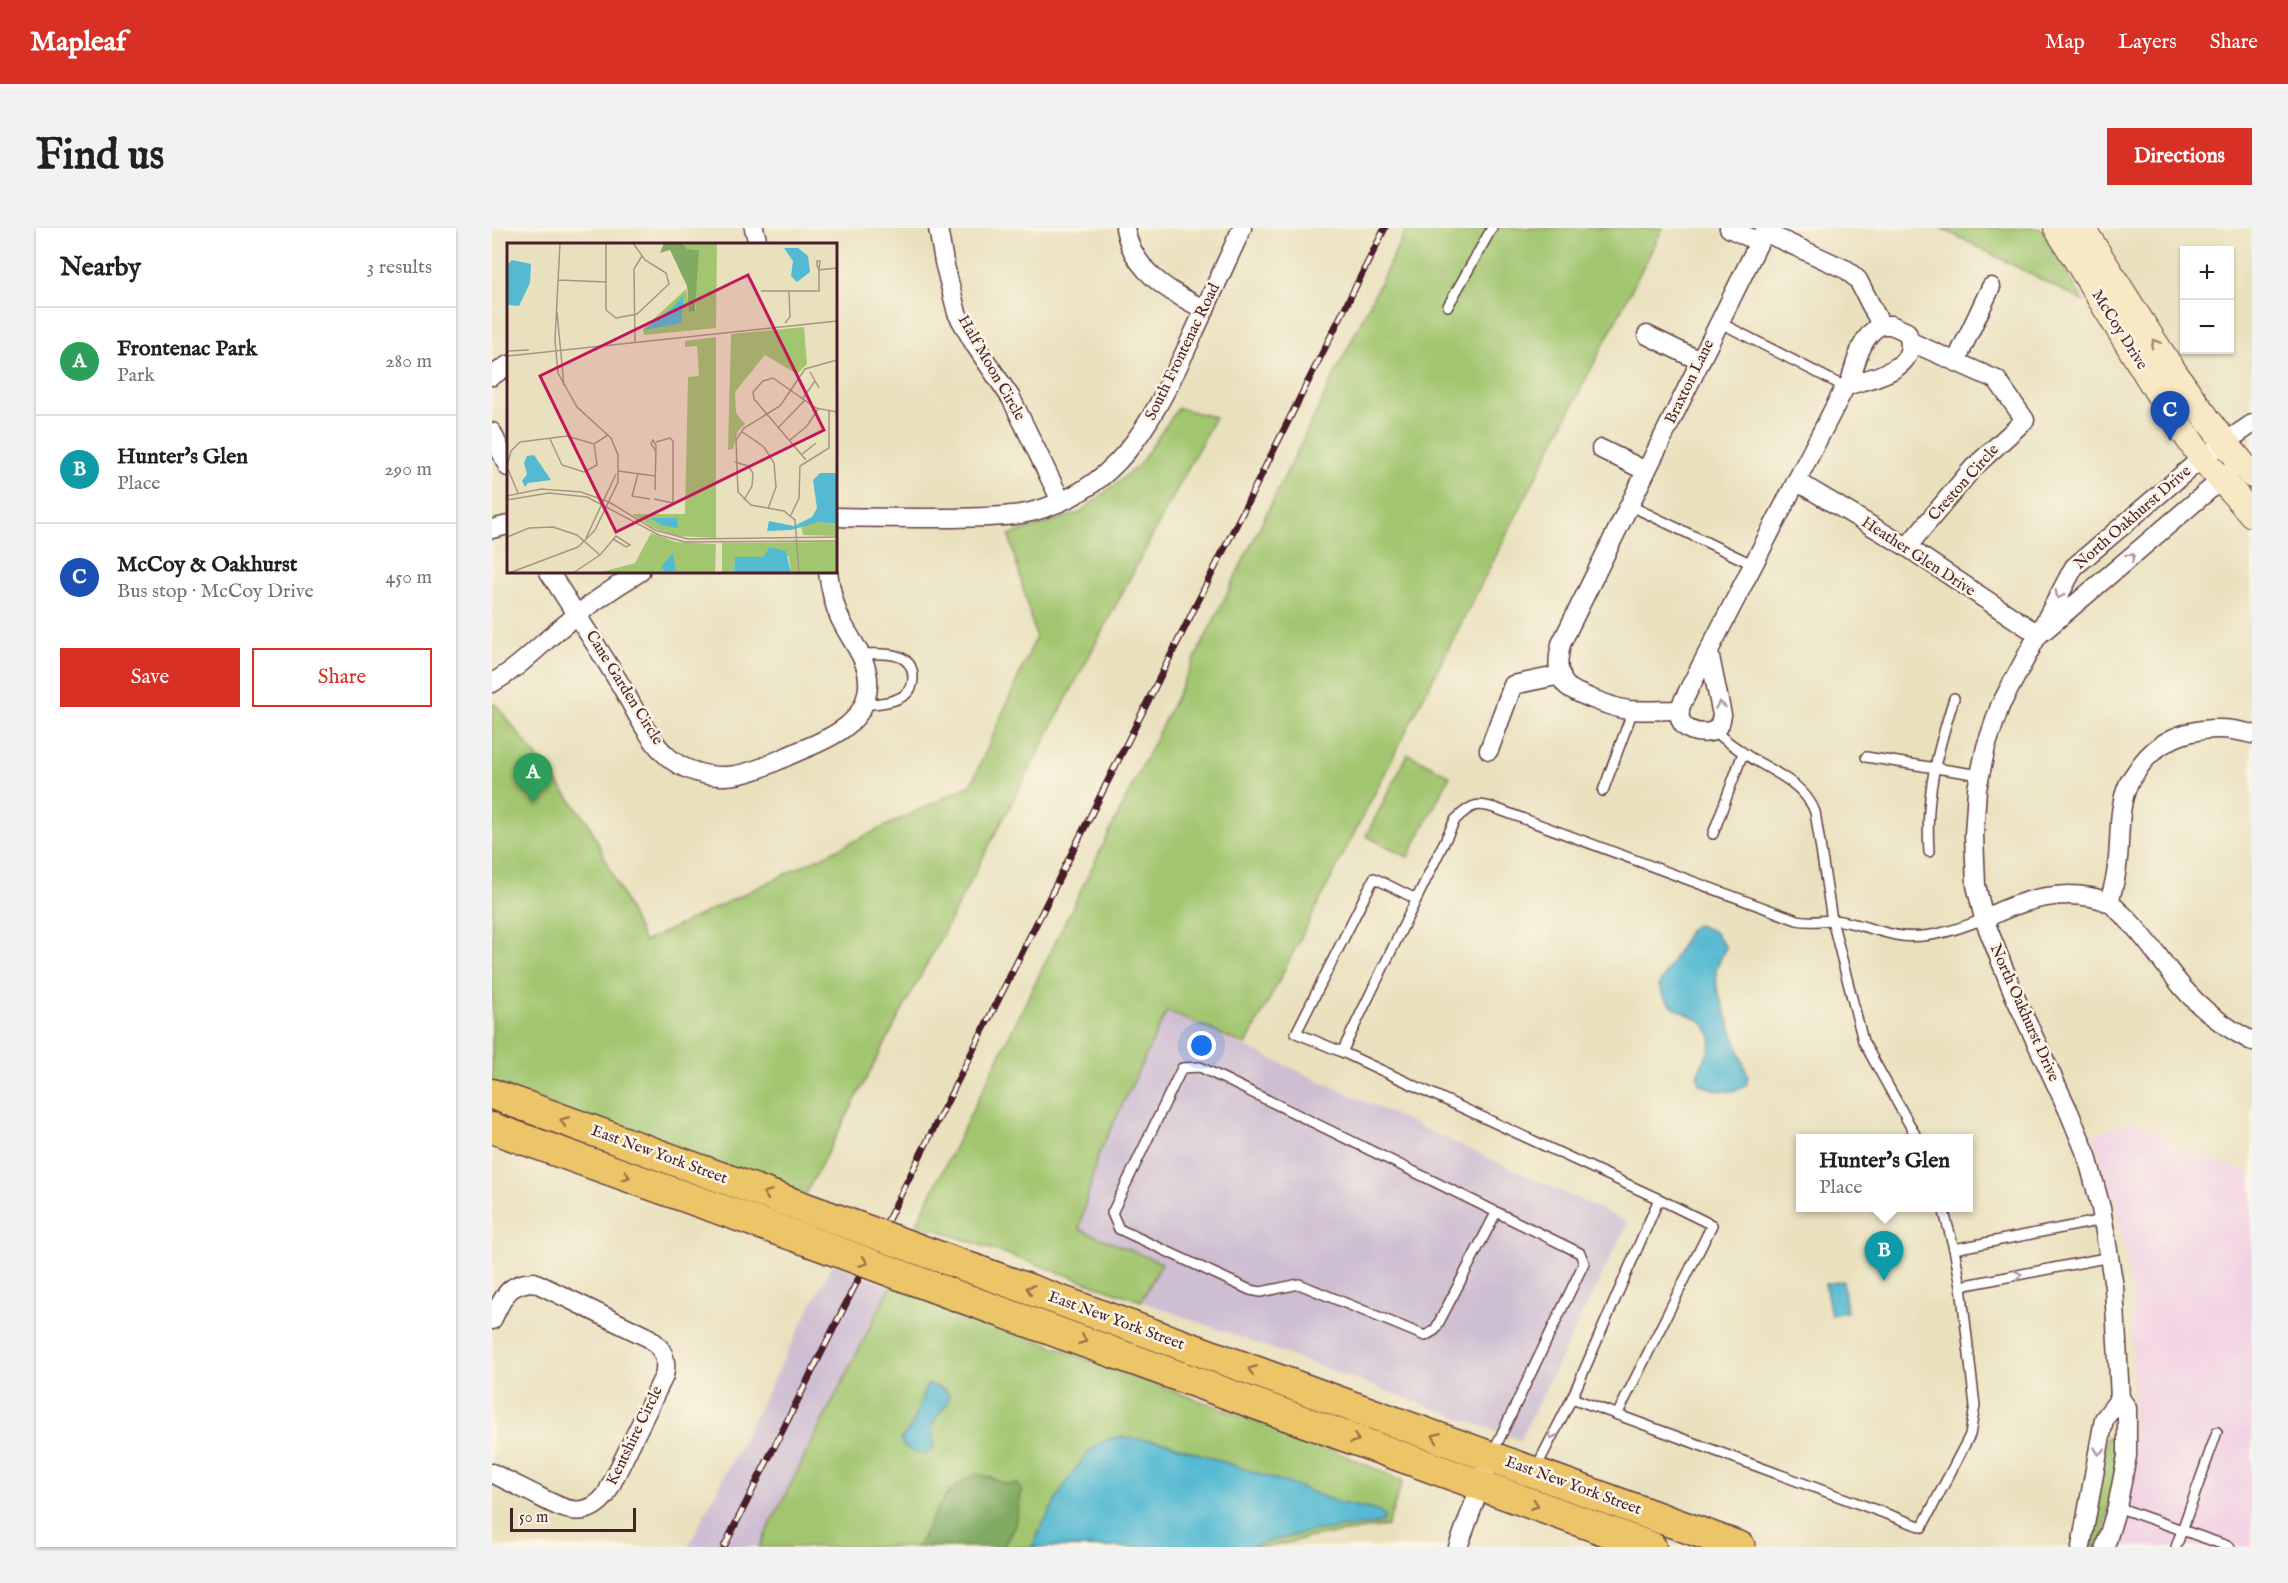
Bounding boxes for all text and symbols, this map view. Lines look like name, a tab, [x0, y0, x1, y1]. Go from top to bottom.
text: Mapleaf	[30, 25, 126, 60]
text: Map	[2045, 29, 2085, 56]
text: Layers	[2118, 29, 2177, 56]
text: Share	[2210, 29, 2258, 56]
button: Directions	[2107, 128, 2252, 185]
text: Find us	[36, 130, 164, 183]
inset map	[507, 243, 837, 573]
map controls	[2180, 246, 2234, 354]
button: +	[2180, 246, 2234, 300]
text: Nearby	[60, 251, 141, 284]
text: 3 results	[367, 255, 432, 280]
street label: South Frontenac Road	[1141, 280, 1225, 424]
street label: McCoy Drive	[2087, 286, 2151, 374]
button: −	[2180, 300, 2234, 354]
street label: Half Moon Circle	[953, 312, 1029, 424]
text: Frontenac Park	[117, 335, 257, 363]
street label: Braxton Lane	[1661, 337, 1719, 427]
one-way arrow	[2151, 338, 2162, 349]
text: A	[73, 349, 86, 374]
text: 280 m	[385, 349, 432, 374]
text: Park	[117, 363, 155, 388]
pin: C	[2150, 392, 2190, 441]
street label: Creston Circle	[1924, 441, 2004, 525]
text: Hunter's Glen	[117, 443, 248, 471]
text: B	[73, 457, 86, 482]
text: 290 m	[384, 457, 432, 482]
street label: North Oakhurst Drive	[2070, 462, 2196, 574]
text: Place	[117, 471, 160, 496]
street label: Heather Glen Drive	[1857, 513, 1979, 601]
text: McCoy & Oakhurst	[117, 551, 297, 579]
one-way arrow	[2124, 553, 2135, 564]
text: C	[72, 565, 87, 590]
text: 450 m	[385, 565, 432, 590]
text: Bus stop · McCoy Drive	[117, 579, 314, 604]
one-way arrow	[2055, 589, 2067, 600]
street label: Cane Garden Circle	[581, 627, 667, 749]
button: Save	[60, 648, 240, 707]
button: Share	[252, 648, 432, 707]
one-way arrow	[1714, 701, 1727, 711]
pin: A	[514, 754, 552, 803]
street label: North Oakhurst Drive	[1985, 941, 2063, 1085]
your location	[1187, 1031, 1216, 1060]
one-way arrow	[560, 1115, 570, 1128]
street label: East New York Street	[588, 1121, 730, 1189]
popup	[1796, 1134, 1973, 1212]
text: Hunter's Glen	[1819, 1147, 1950, 1175]
one-way arrow	[620, 1169, 631, 1182]
text: Place	[1819, 1175, 1862, 1200]
one-way arrow	[763, 1189, 773, 1202]
pin: B	[1864, 1232, 1904, 1281]
one-way arrow	[858, 1254, 869, 1267]
one-way arrow	[2013, 1269, 2023, 1282]
one-way arrow	[1025, 1284, 1035, 1297]
street label: East New York Street	[1045, 1287, 1187, 1355]
one-way arrow	[1077, 1333, 1088, 1346]
one-way arrow	[1247, 1365, 1258, 1378]
street label: Kentshire Circle	[602, 1383, 668, 1489]
one-way arrow	[1548, 1428, 1559, 1439]
one-way arrow	[1349, 1432, 1360, 1445]
one-way arrow	[1431, 1432, 1442, 1444]
one-way arrow	[2093, 1446, 2106, 1456]
street label: East New York Street	[1502, 1452, 1644, 1520]
one-way arrow	[1529, 1497, 1540, 1510]
scale bar	[510, 1505, 636, 1532]
text: 50 m	[519, 1508, 548, 1528]

